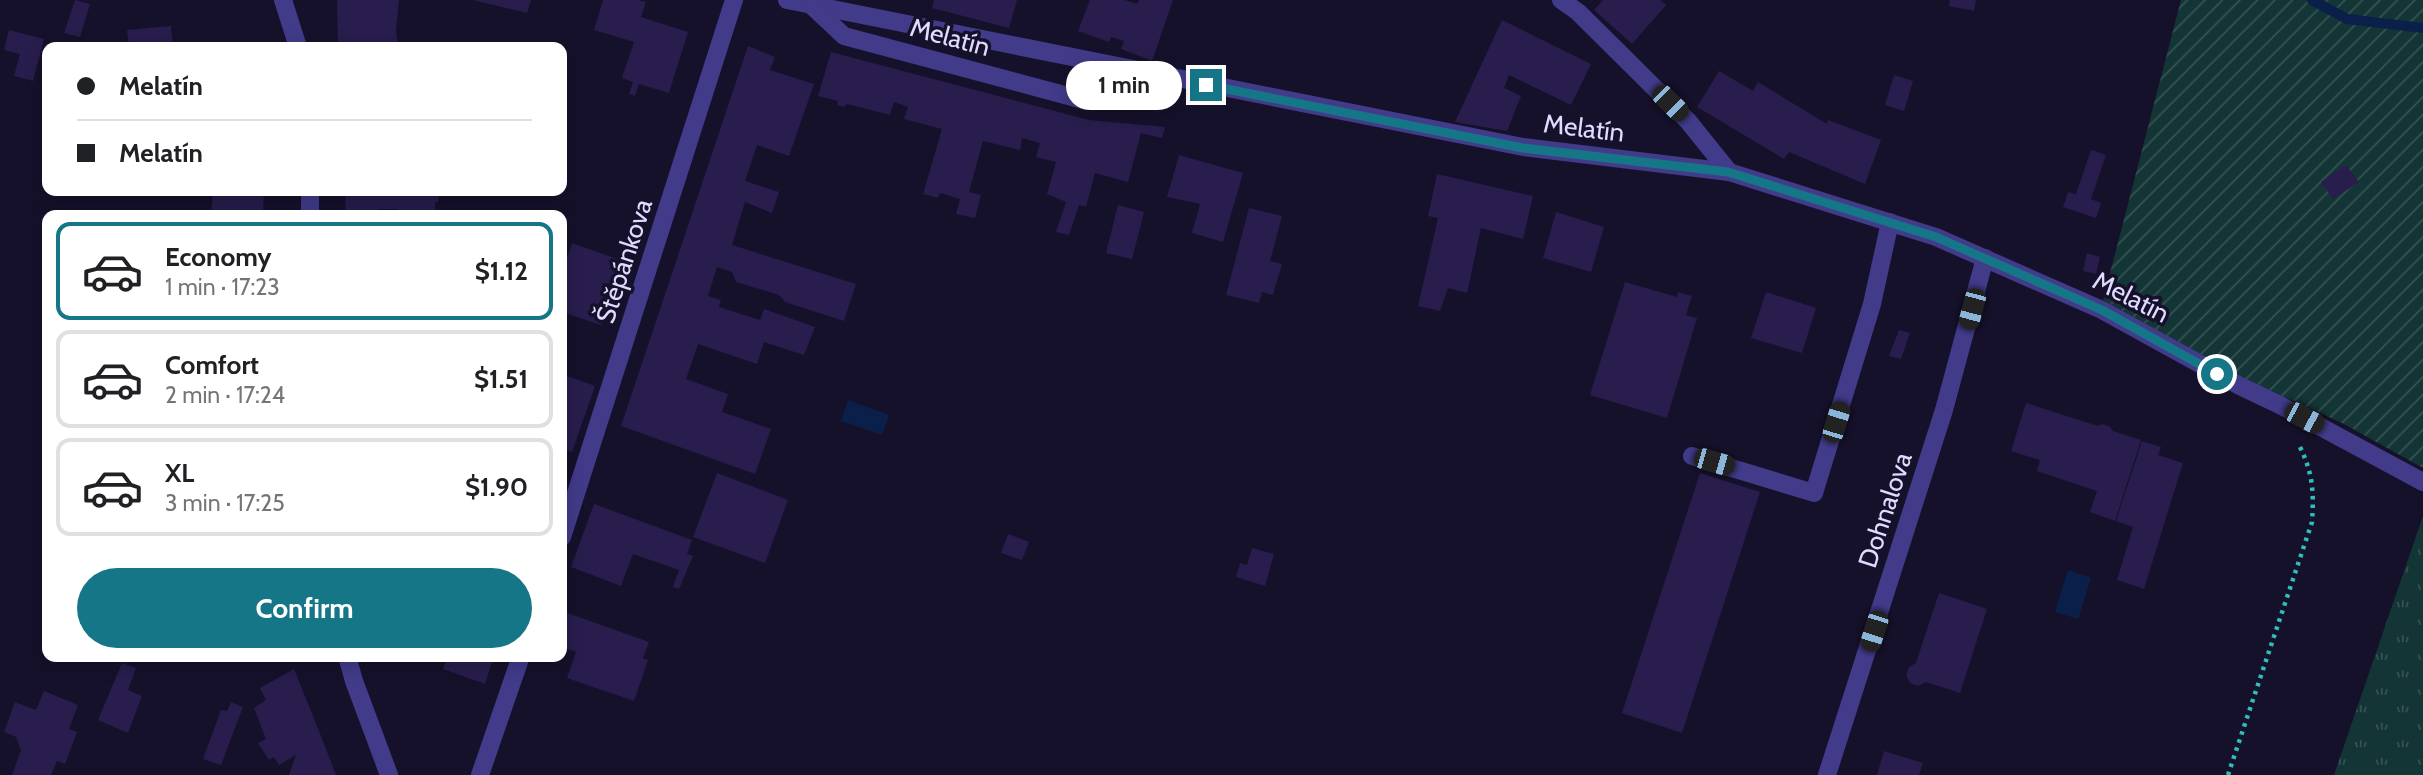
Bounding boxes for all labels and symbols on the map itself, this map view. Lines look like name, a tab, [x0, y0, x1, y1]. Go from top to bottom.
street label: Melatín	[907, 11, 993, 63]
callout: 1 min	[1066, 60, 1182, 110]
route end	[1190, 69, 1222, 101]
car	[1648, 81, 1693, 125]
street label: Melatín	[1542, 107, 1626, 149]
street label: Štěpánkova	[589, 194, 659, 327]
street label: Melatín	[2088, 264, 2174, 330]
car	[1957, 286, 1988, 332]
route start	[2201, 358, 2233, 390]
car	[1820, 399, 1853, 445]
car	[2281, 399, 2328, 437]
car	[1691, 446, 1738, 478]
street label: Dohnalova	[1851, 448, 1919, 572]
car	[1858, 608, 1891, 654]

